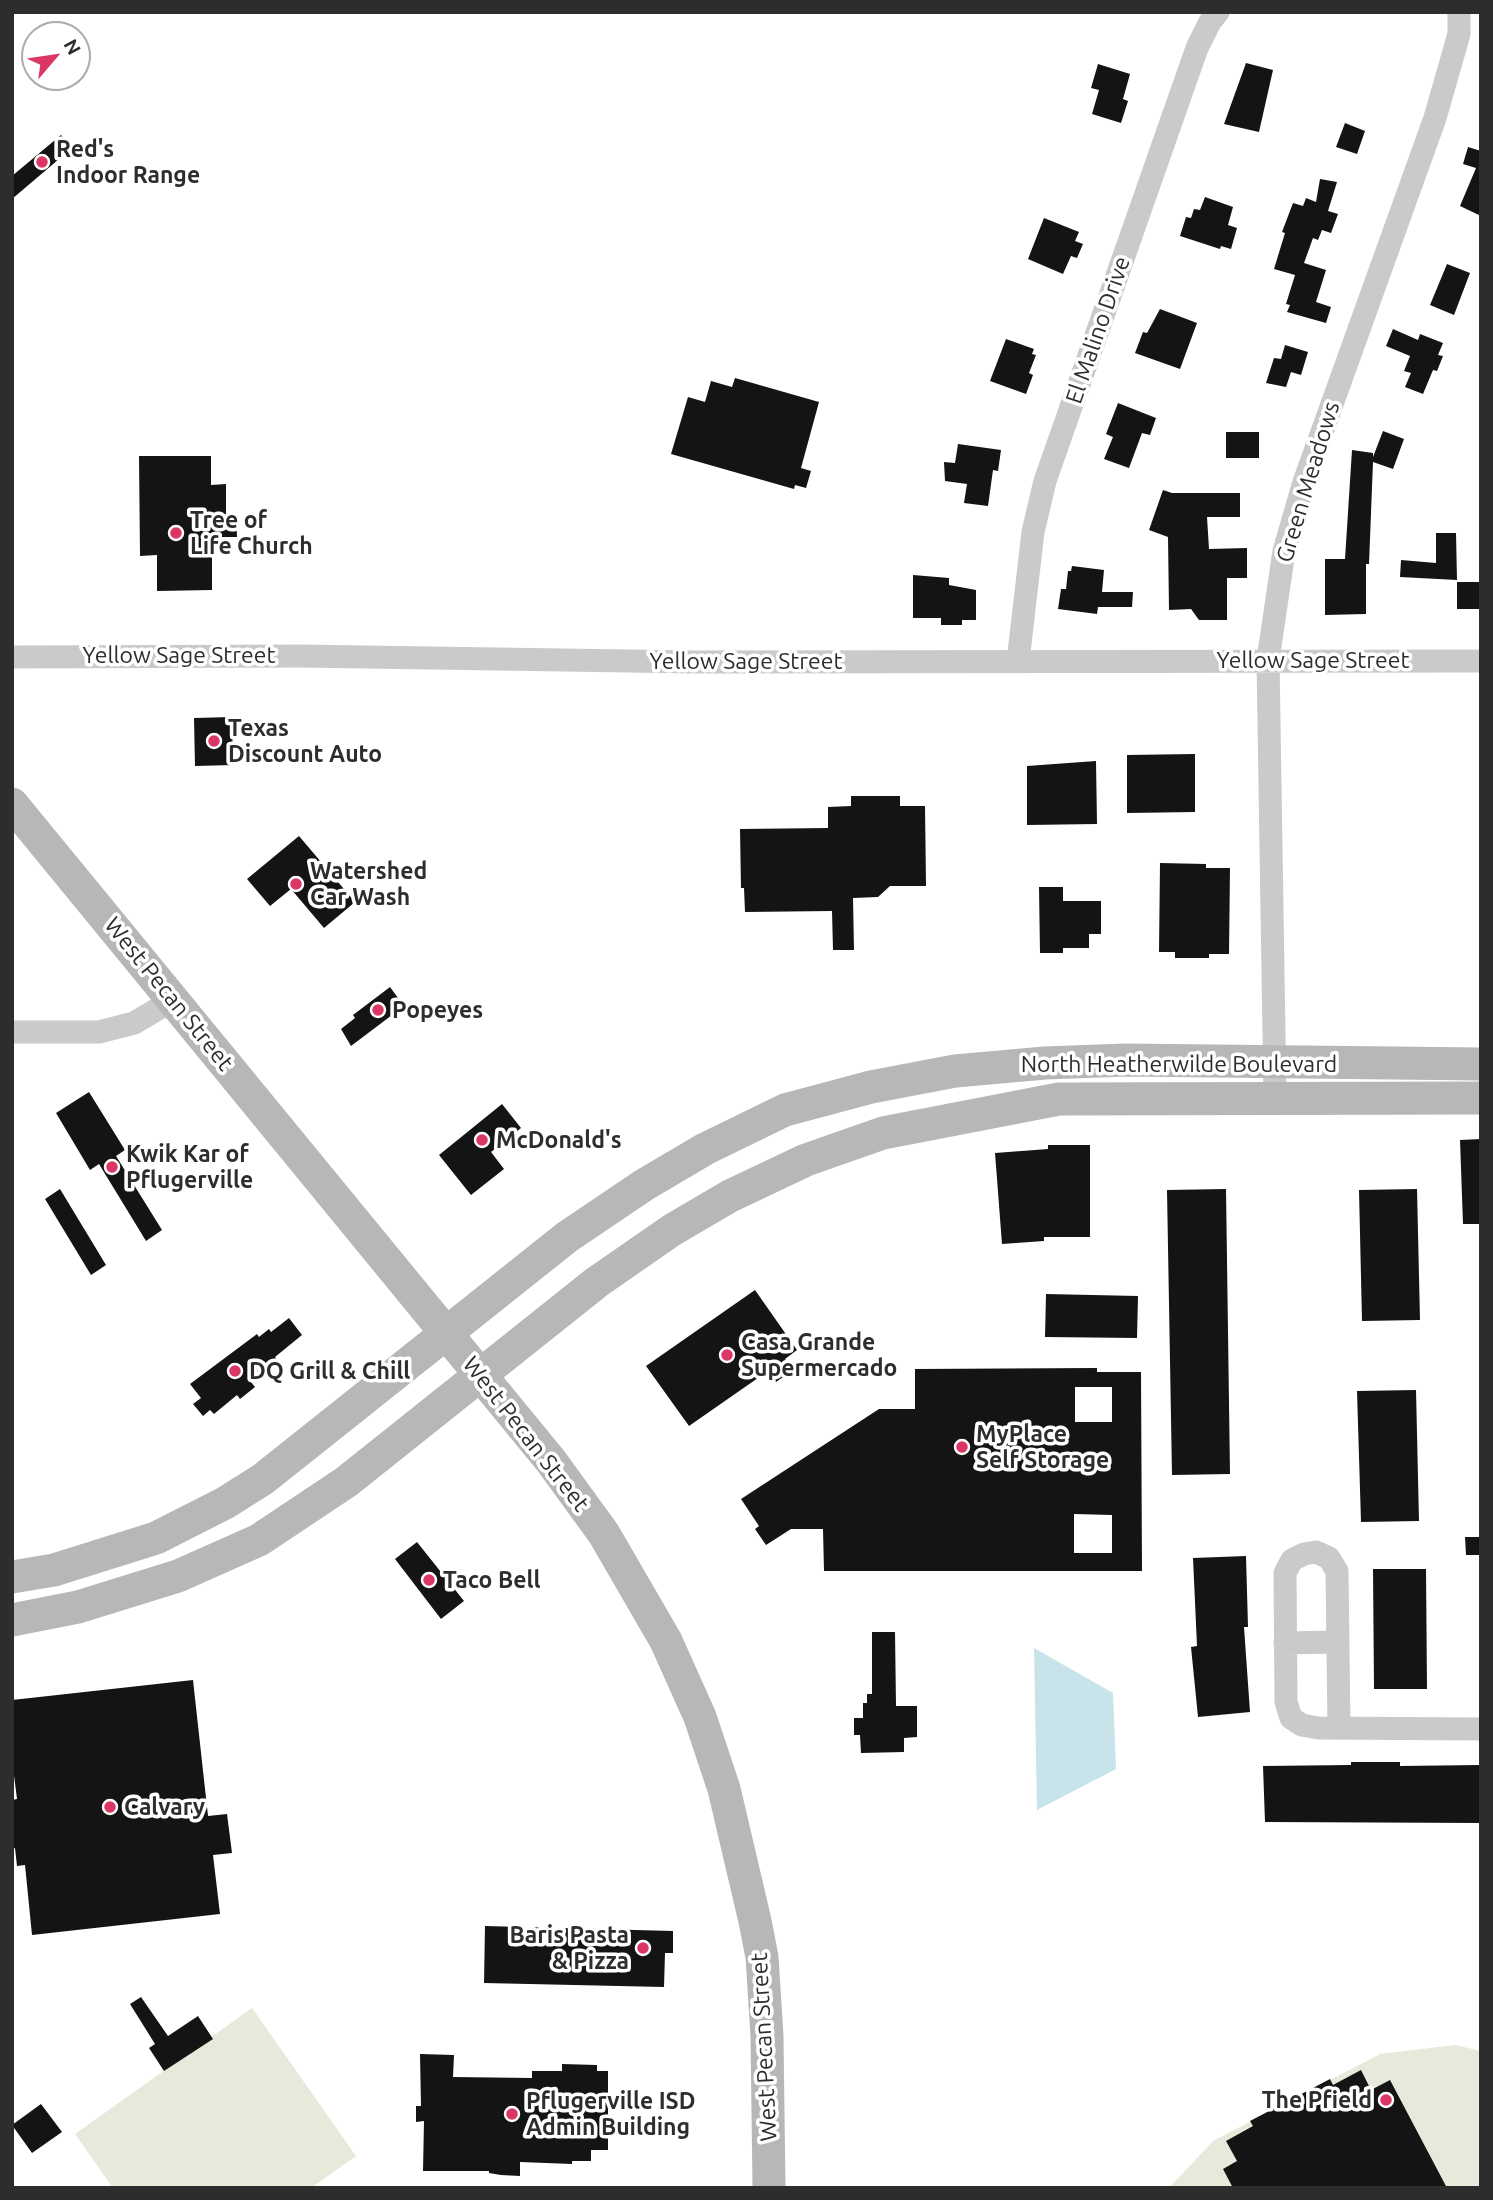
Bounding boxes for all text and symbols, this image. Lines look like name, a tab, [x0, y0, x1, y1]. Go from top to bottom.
north arrow	[21, 21, 91, 91]
text: N	[60, 35, 86, 58]
place label: Red's Indoor Range	[56, 135, 200, 189]
marker: Red's Indoor Range	[34, 154, 50, 170]
street label: El Malino Drive	[1060, 253, 1136, 407]
street label: Green Meadows	[1270, 398, 1346, 566]
place label: Tree of Life Church	[190, 506, 313, 560]
marker: Tree of Life Church	[168, 525, 184, 541]
street label: Yellow Sage Street	[83, 641, 275, 669]
street label: Yellow Sage Street	[1217, 646, 1409, 674]
street label: Yellow Sage Street	[650, 647, 842, 675]
place label: Texas Discount Auto	[228, 714, 382, 768]
marker: Texas Discount Auto	[206, 733, 222, 749]
place label: Watershed Car Wash	[310, 857, 427, 911]
marker: Watershed Car Wash	[288, 876, 304, 892]
street label: West Pecan Street	[99, 912, 239, 1076]
place label: Popeyes	[392, 996, 483, 1024]
marker: Popeyes	[370, 1002, 386, 1018]
street label: North Heatherwilde Boulevard	[1021, 1050, 1337, 1078]
place label: McDonald's	[496, 1126, 622, 1154]
marker: McDonald's	[474, 1132, 490, 1148]
place label: Kwik Kar of Pflugerville	[126, 1140, 253, 1194]
marker: Kwik Kar of Pflugerville	[104, 1159, 120, 1175]
place label: Casa Grande Supermercado	[741, 1328, 897, 1382]
marker: Casa Grande Supermercado	[719, 1347, 735, 1363]
street label: West Pecan Street	[457, 1351, 595, 1517]
place label: DQ Grill & Chill	[249, 1357, 410, 1385]
marker: DQ Grill & Chill	[227, 1363, 243, 1379]
place label: MyPlace Self Storage	[976, 1420, 1109, 1474]
marker: MyPlace Self Storage	[954, 1439, 970, 1455]
place label: Taco Bell	[443, 1566, 540, 1594]
marker: Taco Bell	[421, 1572, 437, 1588]
place label: Calvary	[124, 1793, 205, 1821]
marker: Calvary	[102, 1799, 118, 1815]
place label: Baris Pasta & Pizza	[510, 1921, 629, 1975]
marker: Baris Pasta & Pizza	[635, 1940, 651, 1956]
street label: West Pecan Street	[745, 1952, 783, 2142]
place label: The Pfield	[1262, 2086, 1372, 2114]
place label: Pflugerville ISD Admin Building	[526, 2087, 695, 2141]
marker: The Pfield	[1378, 2092, 1394, 2108]
marker: Pflugerville ISD Admin Building	[504, 2106, 520, 2122]

